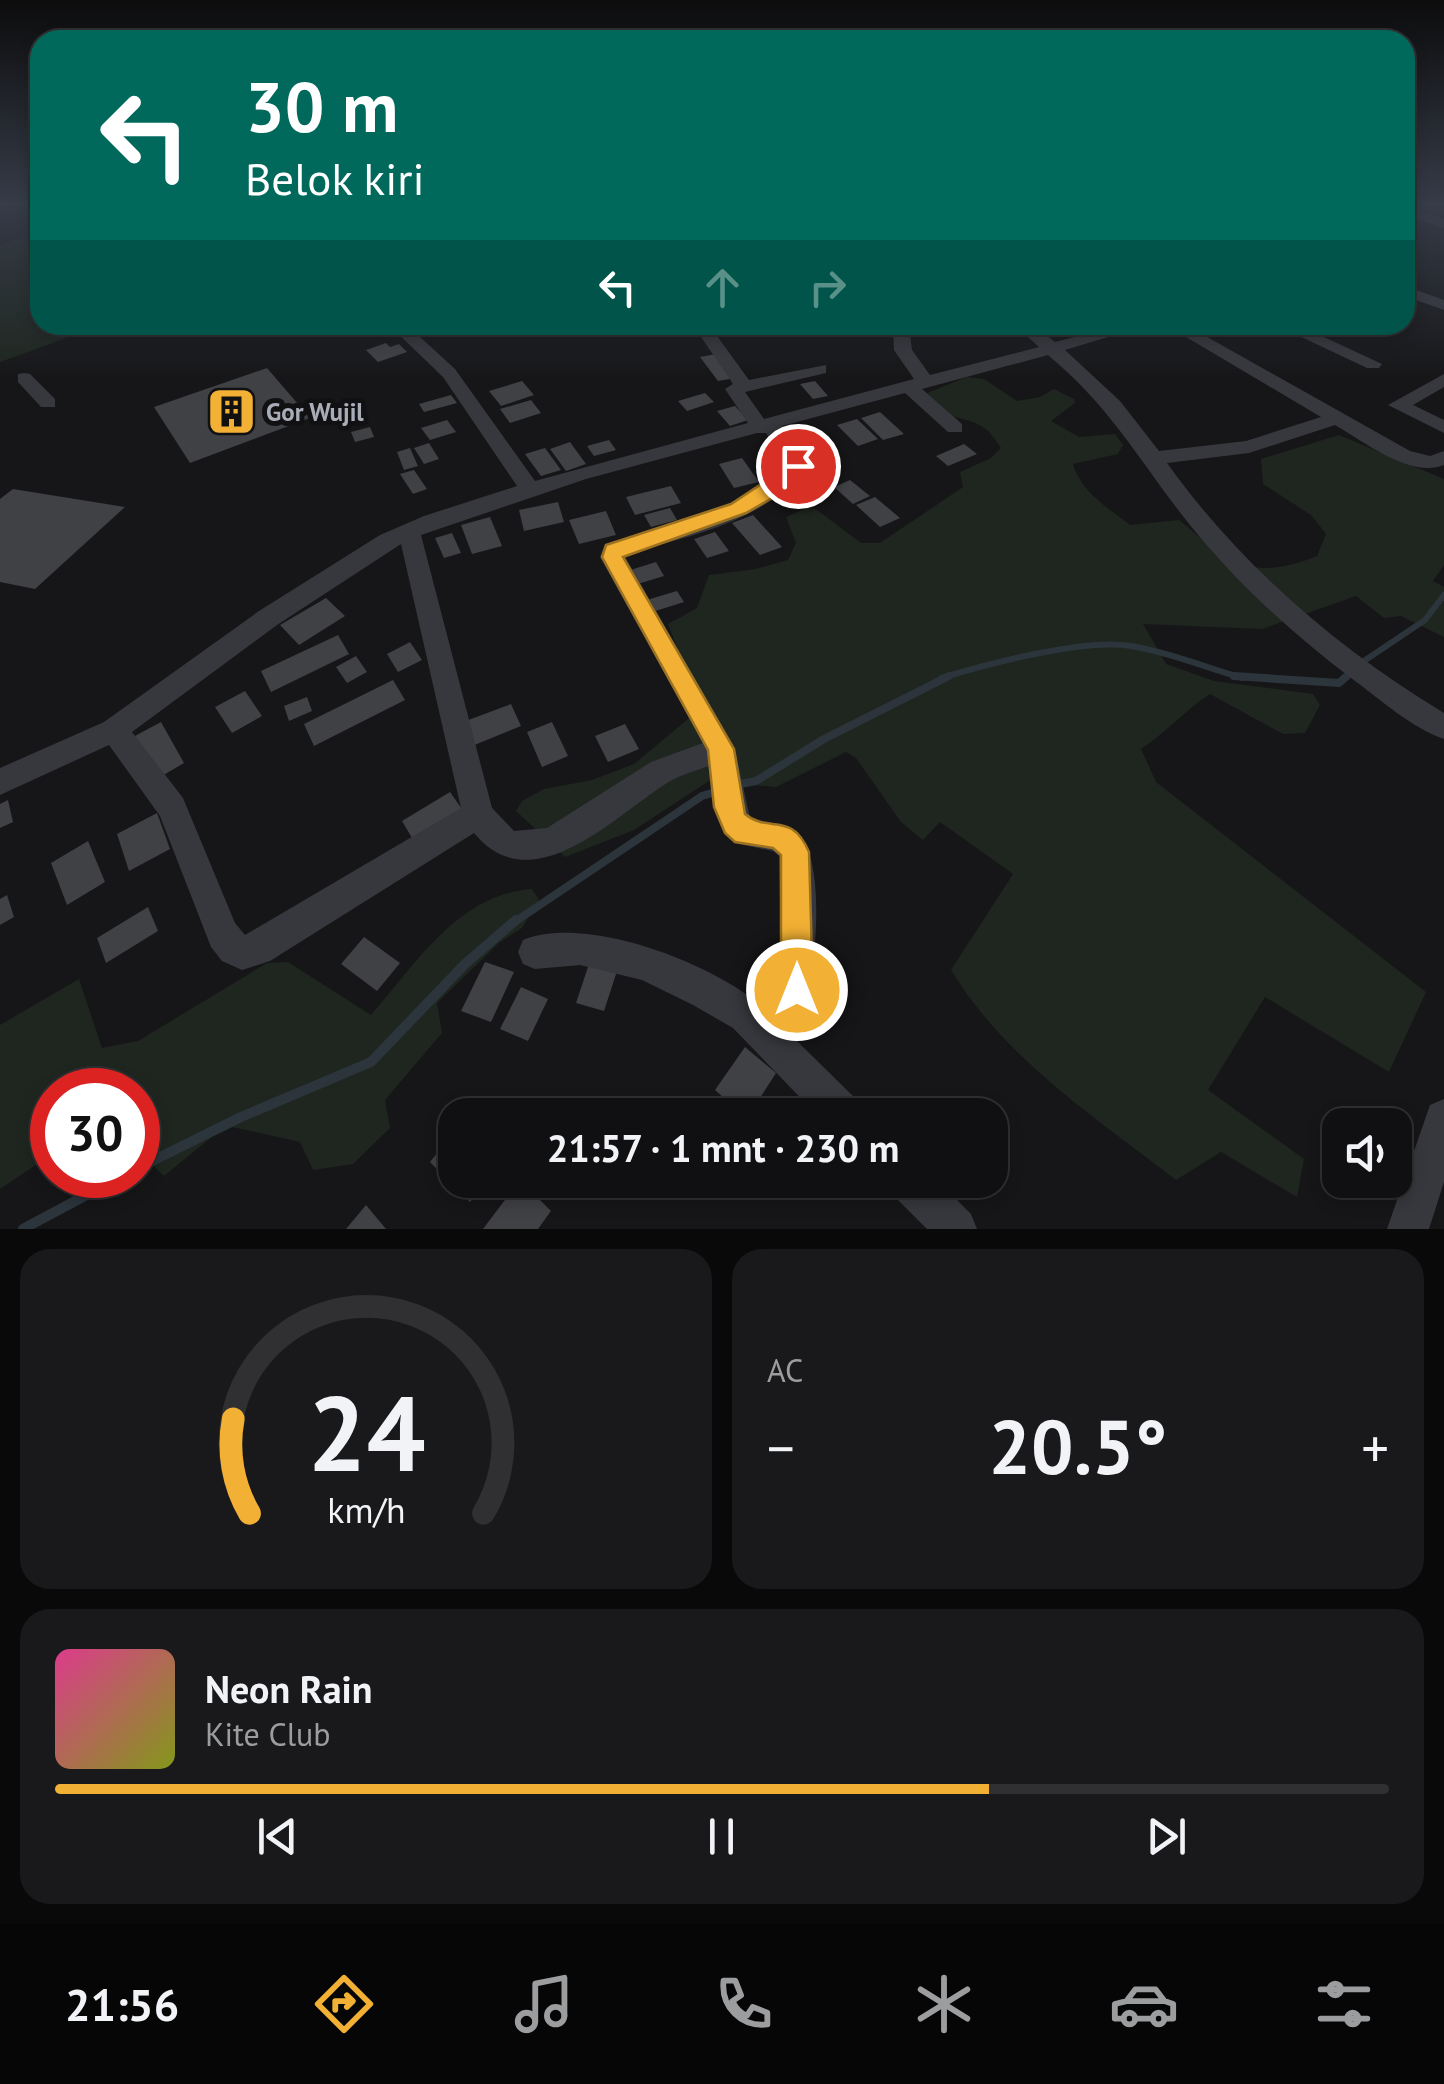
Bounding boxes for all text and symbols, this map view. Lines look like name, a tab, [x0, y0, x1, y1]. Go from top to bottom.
text: 30 m	[245, 61, 398, 151]
icon: left	[80, 70, 210, 200]
text: Belok kiri	[245, 149, 425, 207]
icon: left	[590, 260, 645, 315]
icon: ahead	[695, 260, 750, 315]
icon: right	[800, 260, 855, 315]
building icon: Gor Wujil	[205, 386, 257, 438]
place label: Gor Wujil	[266, 396, 364, 428]
pin	[756, 424, 841, 509]
icon: arrive	[771, 439, 826, 494]
position arrow	[745, 938, 849, 1042]
speed limit sign: 30	[30, 1068, 160, 1198]
map controls	[1322, 1108, 1412, 1198]
button: sound	[1322, 1108, 1412, 1198]
text: 21:57 · 1 mnt · 230 m	[547, 1123, 899, 1172]
text: AC	[767, 1349, 803, 1391]
text: 24	[307, 1365, 425, 1500]
text: 20.5°	[989, 1398, 1167, 1495]
text: −	[767, 1412, 795, 1483]
text: +	[1361, 1412, 1389, 1483]
text: km/h	[327, 1487, 405, 1533]
text: Neon Rain	[205, 1664, 372, 1713]
text: Kite Club	[205, 1713, 331, 1755]
icon: previous	[250, 1809, 305, 1864]
icon: pause	[694, 1809, 749, 1864]
icon: next	[1139, 1809, 1194, 1864]
icon: directions	[309, 1969, 379, 2039]
icon: music	[509, 1969, 579, 2039]
icon: phone	[709, 1969, 779, 2039]
icon: climate	[909, 1969, 979, 2039]
icon: car	[1109, 1969, 1179, 2039]
icon: filters	[1309, 1969, 1379, 2039]
text: 21:56	[65, 1975, 179, 2033]

